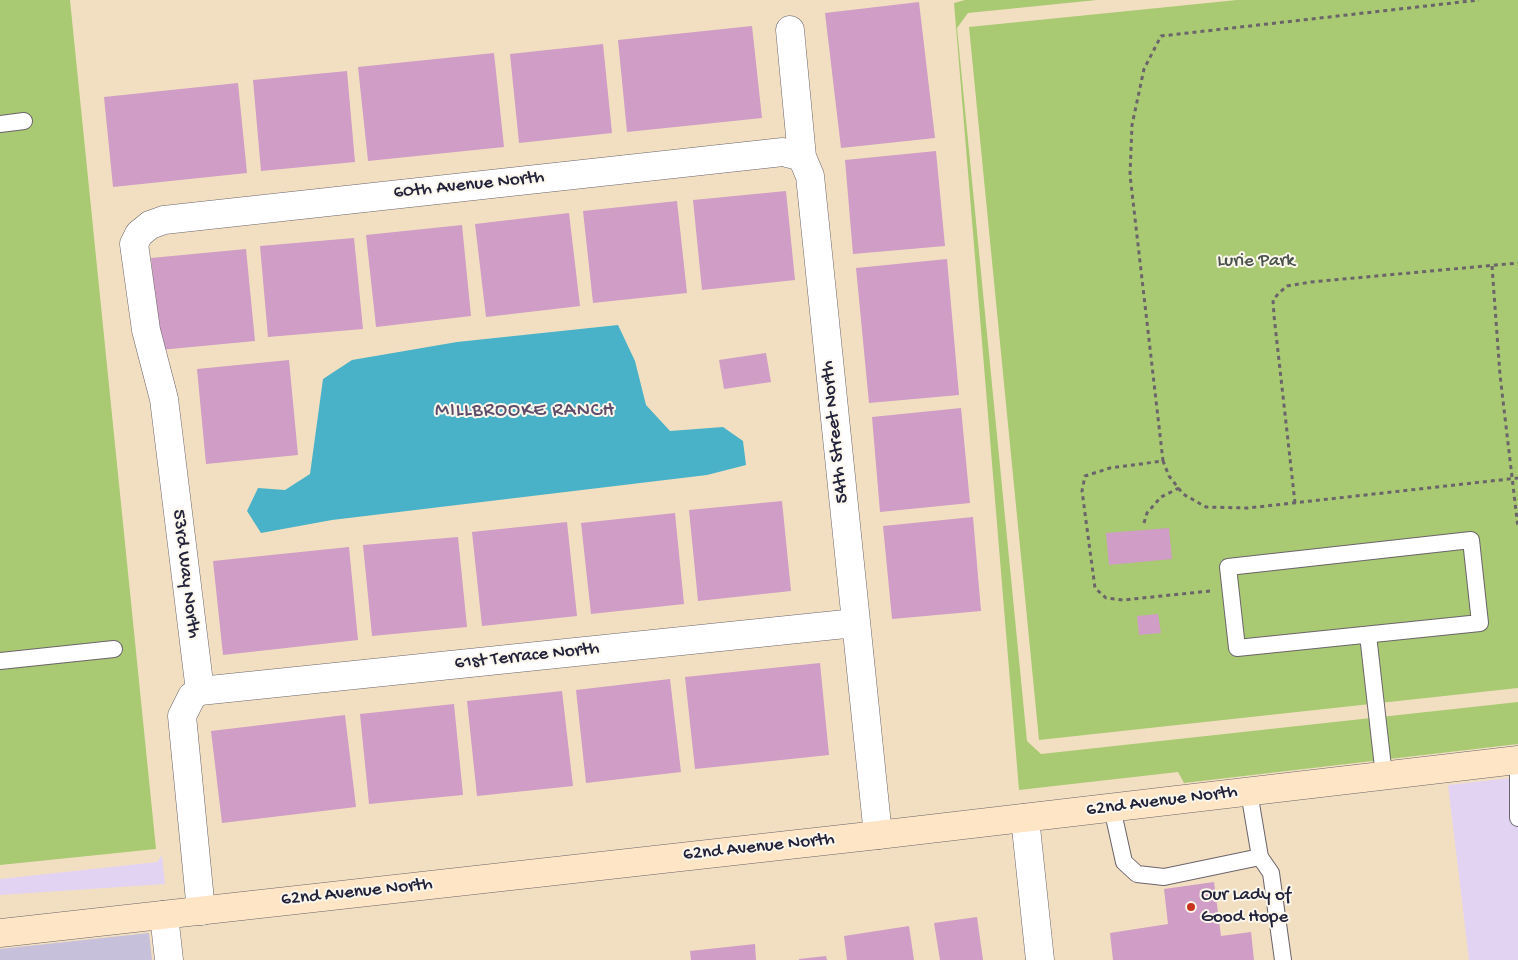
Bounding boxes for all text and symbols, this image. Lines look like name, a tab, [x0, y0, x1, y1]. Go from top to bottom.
street label: 60th Avenue North	[392, 167, 546, 205]
park label: Lurie Park	[1217, 251, 1295, 273]
street label: 54th Street North	[817, 359, 855, 505]
district label: MILLBROOKE RANCH	[433, 400, 617, 424]
street label: 53rd Way North	[166, 508, 204, 640]
street label: 61st Terrace North	[454, 638, 600, 676]
street label: 62nd Avenue North	[1085, 781, 1239, 823]
street label: 62nd Avenue North	[682, 829, 836, 867]
street label: 62nd Avenue North	[280, 874, 434, 912]
place label: Our Lady of Good Hope	[1201, 885, 1291, 929]
marker: Our Lady of Good Hope	[1185, 901, 1197, 913]

